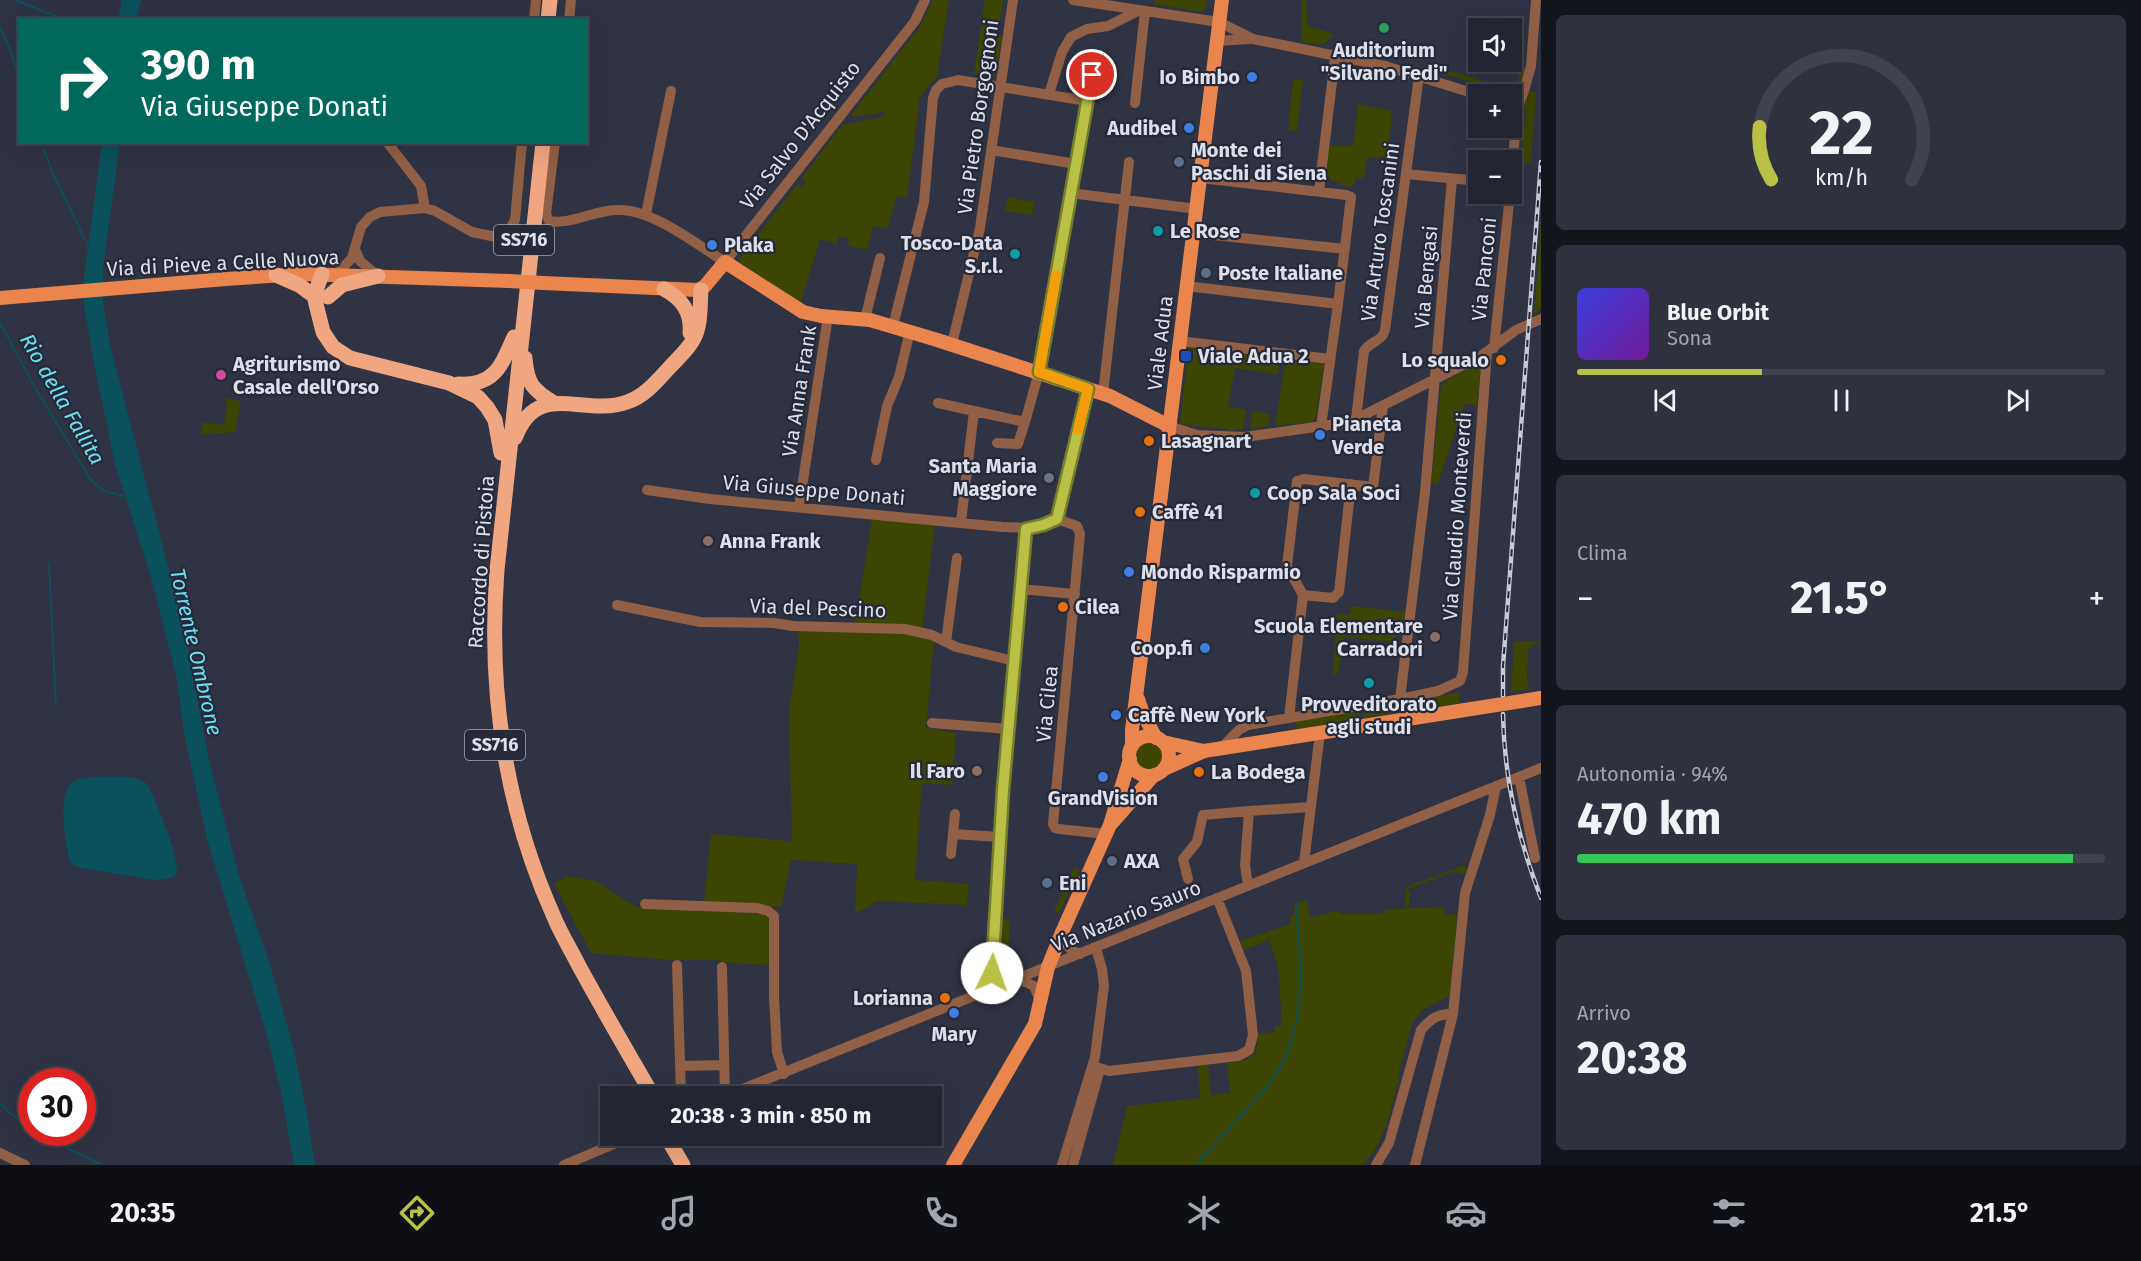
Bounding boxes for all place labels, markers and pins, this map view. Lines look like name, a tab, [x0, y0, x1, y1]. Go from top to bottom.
marker: Auditorium "Silvano Fedi"	[1377, 21, 1391, 35]
place label: Auditorium "Silvano Fedi"	[1321, 38, 1447, 85]
pin	[1066, 49, 1117, 100]
place label: Io Bimbo	[1159, 65, 1240, 89]
marker: Io Bimbo	[1245, 70, 1259, 84]
place label: Audibel	[1106, 116, 1177, 140]
marker: Audibel	[1182, 121, 1196, 135]
place label: Monte dei Paschi di Siena	[1191, 138, 1327, 185]
marker: Monte dei Paschi di Siena	[1172, 155, 1186, 169]
place label: Le Rose	[1170, 219, 1240, 243]
marker: Le Rose	[1151, 224, 1165, 238]
place label: Tosco-Data S.r.l.	[901, 231, 1003, 278]
place label: Plaka	[724, 233, 774, 257]
marker: Plaka	[705, 238, 719, 252]
marker: Tosco-Data S.r.l.	[1008, 247, 1022, 261]
place label: Poste Italiane	[1218, 261, 1343, 285]
marker: Poste Italiane	[1199, 266, 1213, 280]
place label: Viale Adua 2	[1197, 344, 1309, 368]
place label: Lo squalo	[1401, 348, 1489, 372]
marker: Viale Adua 2	[1179, 349, 1193, 363]
place label: Agriturismo Casale dell'Orso	[232, 352, 380, 399]
marker: Lo squalo	[1494, 353, 1508, 367]
marker: Agriturismo Casale dell'Orso	[214, 368, 228, 382]
place label: Pianeta Verde	[1331, 412, 1402, 459]
marker: Pianeta Verde	[1313, 428, 1327, 442]
place label: Lasagnart	[1161, 429, 1252, 453]
marker: Lasagnart	[1142, 434, 1156, 448]
place label: Santa Maria Maggiore	[929, 454, 1037, 501]
marker: Santa Maria Maggiore	[1042, 471, 1056, 485]
place label: Coop Sala Soci	[1267, 481, 1400, 505]
marker: Coop Sala Soci	[1248, 486, 1262, 500]
place label: Caffè 41	[1152, 500, 1223, 524]
marker: Caffè 41	[1133, 505, 1147, 519]
place label: Anna Frank	[719, 529, 821, 553]
marker: Anna Frank	[701, 534, 715, 548]
place label: Mondo Risparmio	[1141, 560, 1301, 584]
marker: Mondo Risparmio	[1122, 565, 1136, 579]
place label: Cilea	[1075, 595, 1120, 619]
marker: Cilea	[1056, 600, 1070, 614]
place label: Scuola Elementare Carradori	[1254, 614, 1423, 661]
marker: Scuola Elementare Carradori	[1428, 630, 1442, 644]
place label: Coop.fi	[1130, 636, 1193, 660]
marker: Coop.fi	[1198, 641, 1212, 655]
marker: Provveditorato agli studi	[1362, 676, 1376, 690]
place label: Provveditorato agli studi	[1301, 692, 1437, 739]
place label: Caffè New York	[1128, 703, 1266, 727]
marker: Caffè New York	[1109, 708, 1123, 722]
place label: Il Faro	[910, 759, 965, 783]
place label: La Bodega	[1211, 760, 1305, 784]
marker: Il Faro	[970, 764, 984, 778]
marker: La Bodega	[1192, 765, 1206, 779]
marker: GrandVision	[1096, 770, 1110, 784]
place label: GrandVision	[1048, 786, 1158, 810]
place label: AXA	[1123, 849, 1160, 873]
marker: AXA	[1105, 854, 1119, 868]
place label: Eni	[1059, 871, 1087, 895]
marker: Eni	[1040, 876, 1054, 890]
place label: Lorianna	[853, 986, 933, 1010]
marker: Lorianna	[938, 991, 952, 1005]
marker: Mary	[947, 1006, 961, 1020]
place label: Mary	[931, 1022, 977, 1046]

